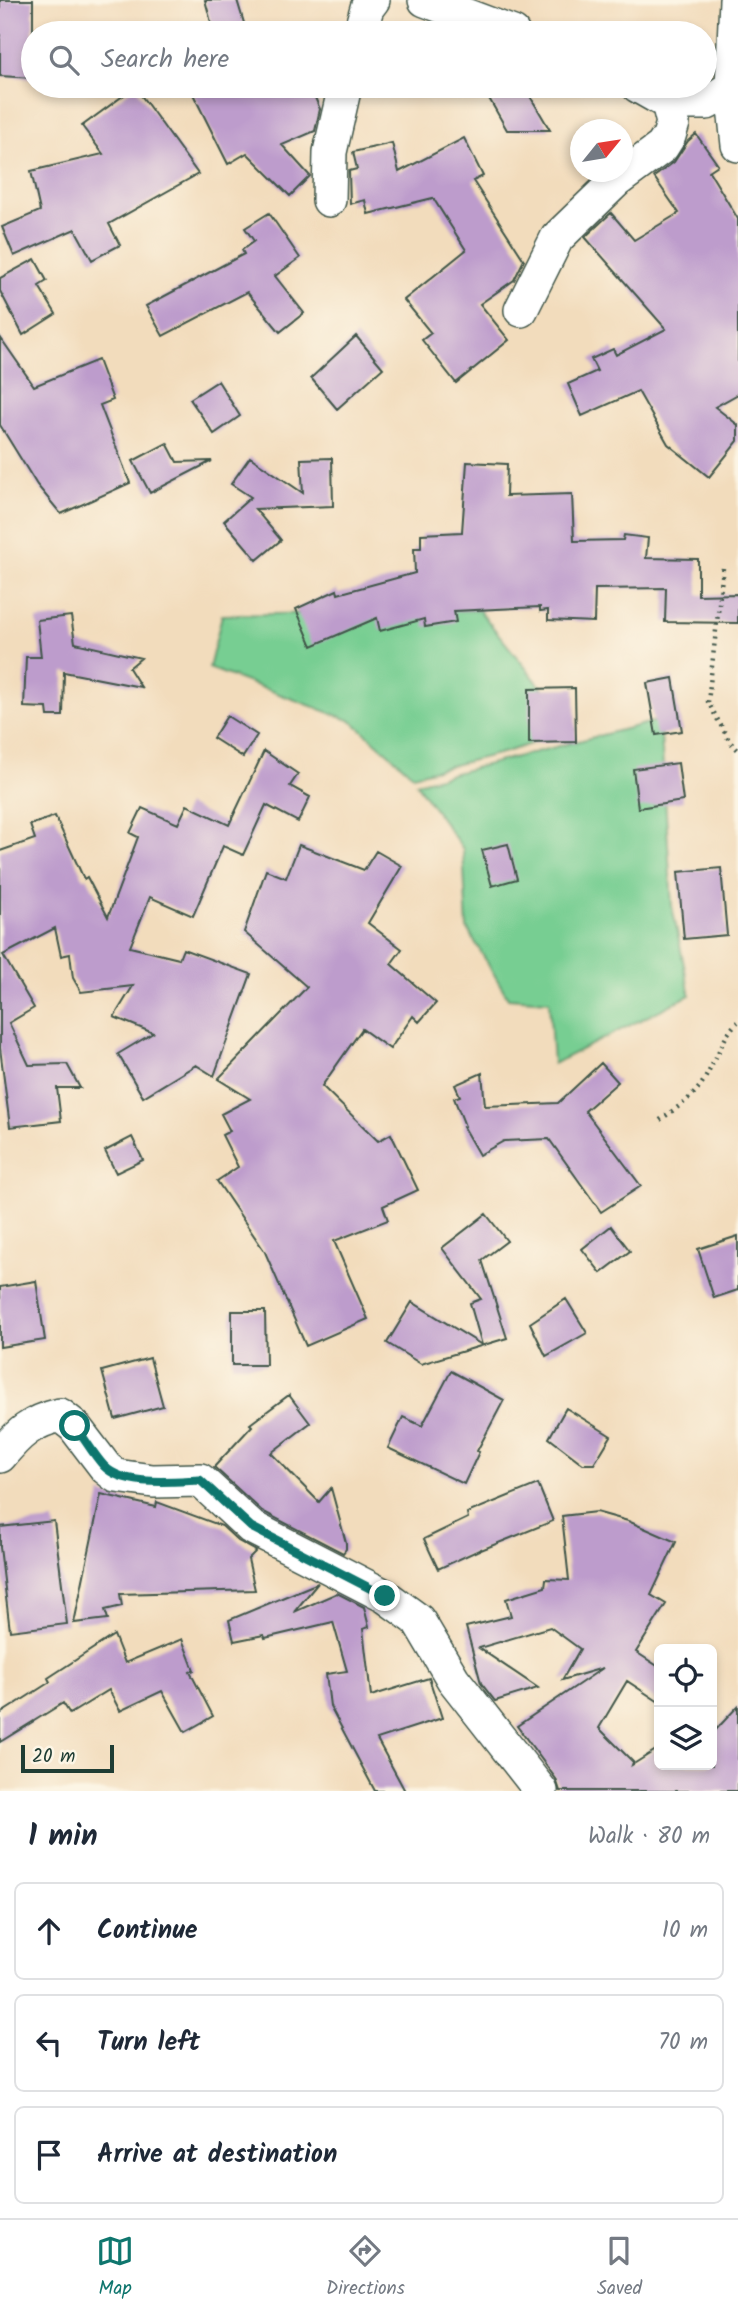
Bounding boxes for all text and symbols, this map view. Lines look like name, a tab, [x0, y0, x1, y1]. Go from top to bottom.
search box	[21, 21, 717, 98]
text: Search here	[101, 39, 229, 81]
icon: search	[45, 41, 83, 79]
north arrow	[570, 119, 633, 182]
route start	[59, 1410, 90, 1441]
route end	[369, 1580, 400, 1611]
map controls	[654, 1644, 717, 1770]
button: locate	[654, 1644, 717, 1707]
button: layers	[654, 1707, 717, 1770]
scale bar	[21, 1742, 114, 1774]
text: 20 m	[32, 1742, 75, 1772]
text: 1 min	[28, 1813, 98, 1861]
text: Walk · 80 m	[588, 1819, 710, 1855]
text: Continue	[97, 1910, 198, 1952]
icon: ahead	[30, 1912, 68, 1950]
text: 10 m	[662, 1913, 708, 1949]
text: Turn left	[97, 2022, 200, 2064]
icon: left	[30, 2024, 68, 2062]
text: 70 m	[658, 2025, 708, 2061]
text: Arrive at destination	[97, 2134, 337, 2176]
icon: arrive	[30, 2136, 68, 2174]
tab: Map	[96, 2232, 134, 2304]
tab: Directions	[326, 2232, 405, 2304]
tab: Saved	[597, 2232, 642, 2304]

